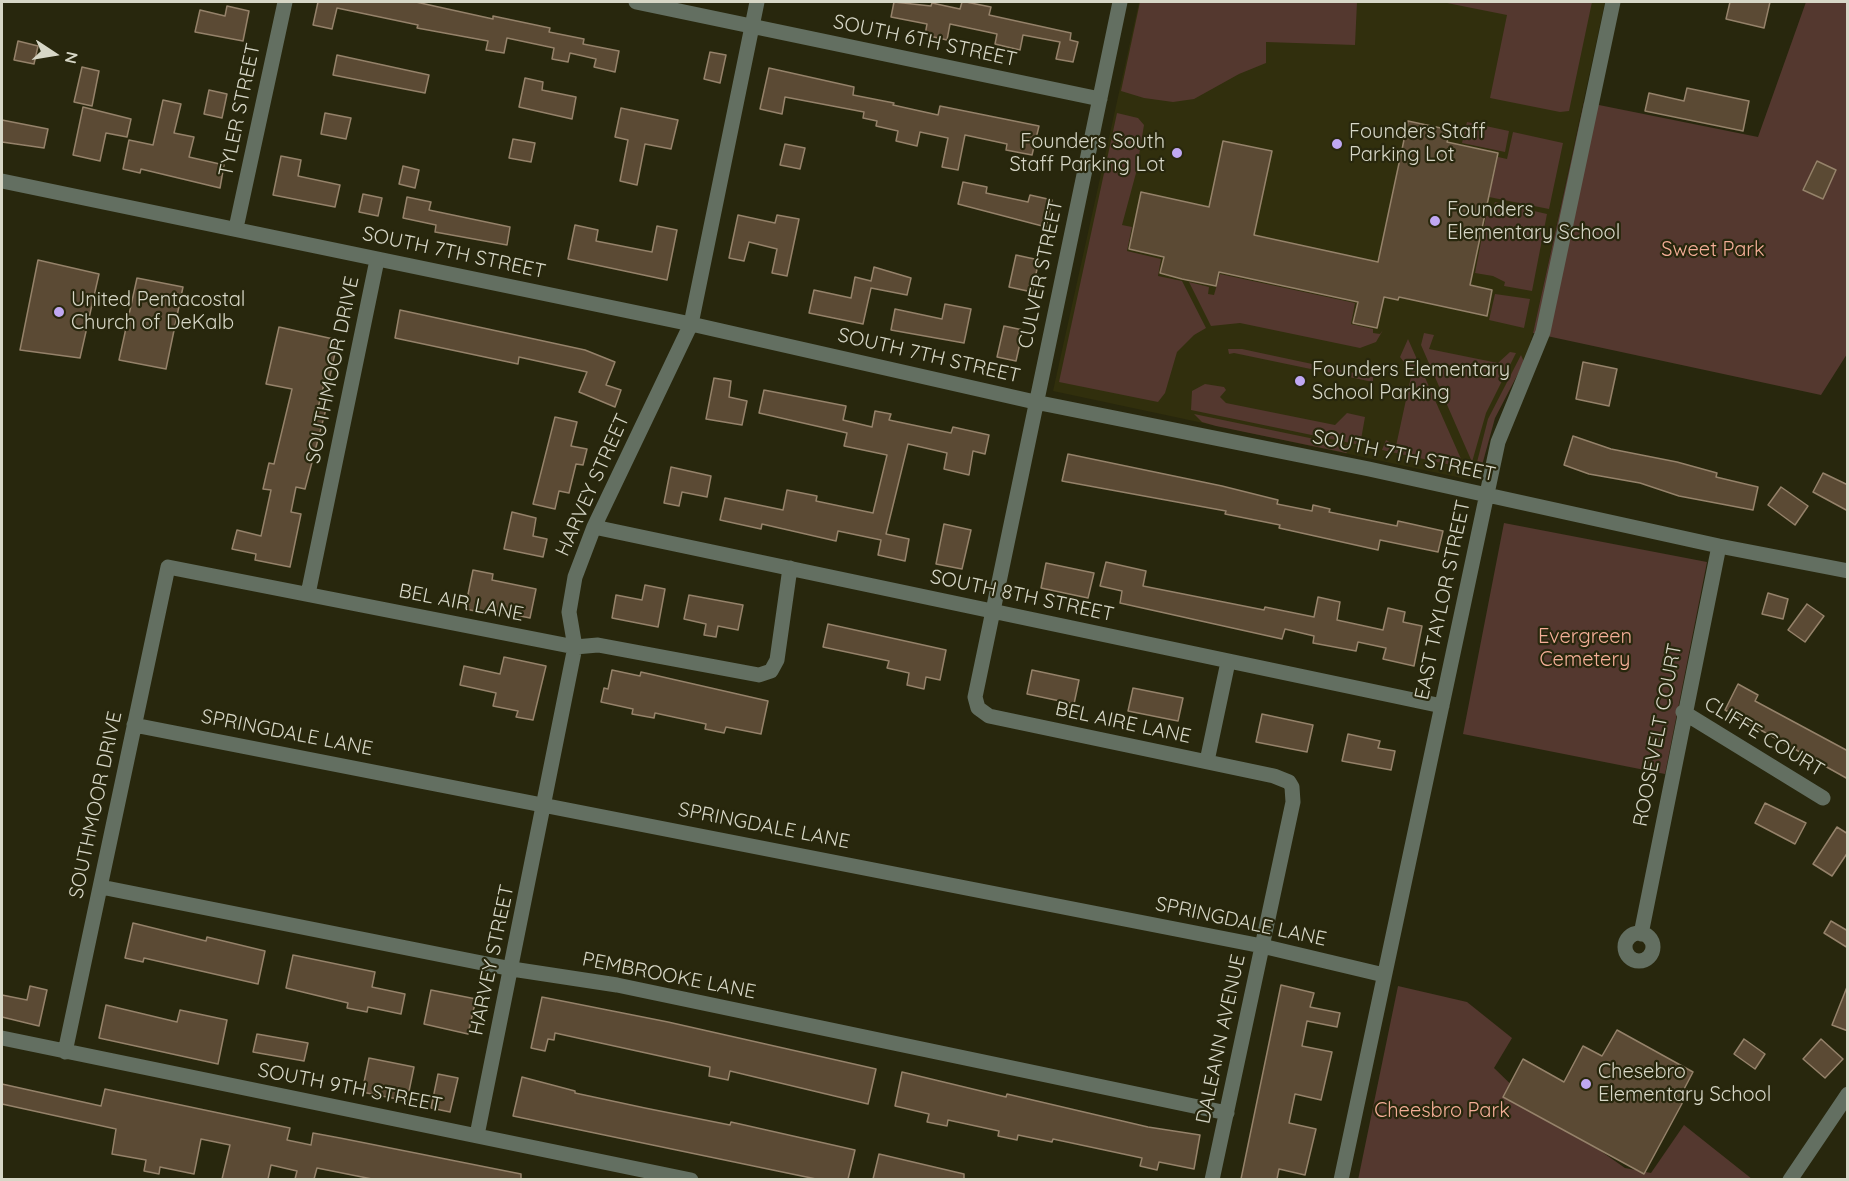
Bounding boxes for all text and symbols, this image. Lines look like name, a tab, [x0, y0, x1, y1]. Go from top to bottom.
street label: SOUTH 6TH STREET	[831, 10, 1019, 72]
north arrow	[24, 24, 84, 84]
street label: TYLER STREET	[214, 41, 266, 179]
text: N	[61, 50, 83, 66]
place label: Founders Staff Parking Lot	[1349, 120, 1486, 167]
place label: Founders South Staff Parking Lot	[1009, 130, 1165, 177]
marker: Founders Staff Parking Lot	[1330, 137, 1344, 151]
marker: Founders South Staff Parking Lot	[1170, 146, 1184, 160]
street label: CULVER STREET	[1013, 197, 1069, 351]
place label: Founders Elementary School	[1447, 198, 1620, 245]
marker: Founders Elementary School	[1428, 214, 1442, 228]
street label: SOUTH 7TH STREET	[360, 222, 548, 284]
park label: Sweet Park	[1661, 238, 1765, 262]
street label: SOUTHMOOR DRIVE	[301, 274, 365, 466]
place label: United Pentacostal Church of DeKalb	[71, 288, 245, 335]
marker: United Pentacostal Church of DeKalb	[52, 305, 66, 319]
street label: SOUTH 7TH STREET	[835, 323, 1023, 389]
place label: Founders Elementary School Parking	[1312, 358, 1510, 405]
marker: Founders Elementary School Parking	[1293, 374, 1307, 388]
street label: HARVEY STREET	[551, 410, 635, 560]
street label: SOUTH 7TH STREET	[1310, 425, 1498, 487]
street label: EAST TAYLOR STREET	[1410, 498, 1476, 702]
street label: SOUTH 8TH STREET	[928, 565, 1116, 627]
street label: BEL AIR LANE	[396, 579, 526, 627]
park label: Evergreen Cemetery	[1538, 625, 1632, 672]
street label: ROOSEVELT COURT	[1628, 641, 1688, 829]
street label: CLIFFE COURT	[1700, 692, 1828, 782]
street label: BEL AIRE LANE	[1053, 697, 1193, 749]
street label: SPRINGDALE LANE	[199, 705, 375, 761]
street label: SOUTHMOOR DRIVE	[64, 709, 128, 901]
street label: SPRINGDALE LANE	[676, 798, 852, 854]
street label: HARVEY STREET	[464, 883, 520, 1037]
street label: SPRINGDALE LANE	[1153, 892, 1329, 952]
street label: PEMBROOKE LANE	[580, 947, 758, 1005]
street label: DALEANN AVENUE	[1191, 952, 1251, 1126]
street label: SOUTH 9TH STREET	[256, 1058, 444, 1118]
place label: Chesebro Elementary School	[1598, 1060, 1771, 1107]
marker: Chesebro Elementary School	[1579, 1077, 1593, 1091]
park label: Cheesbro Park	[1374, 1099, 1510, 1123]

